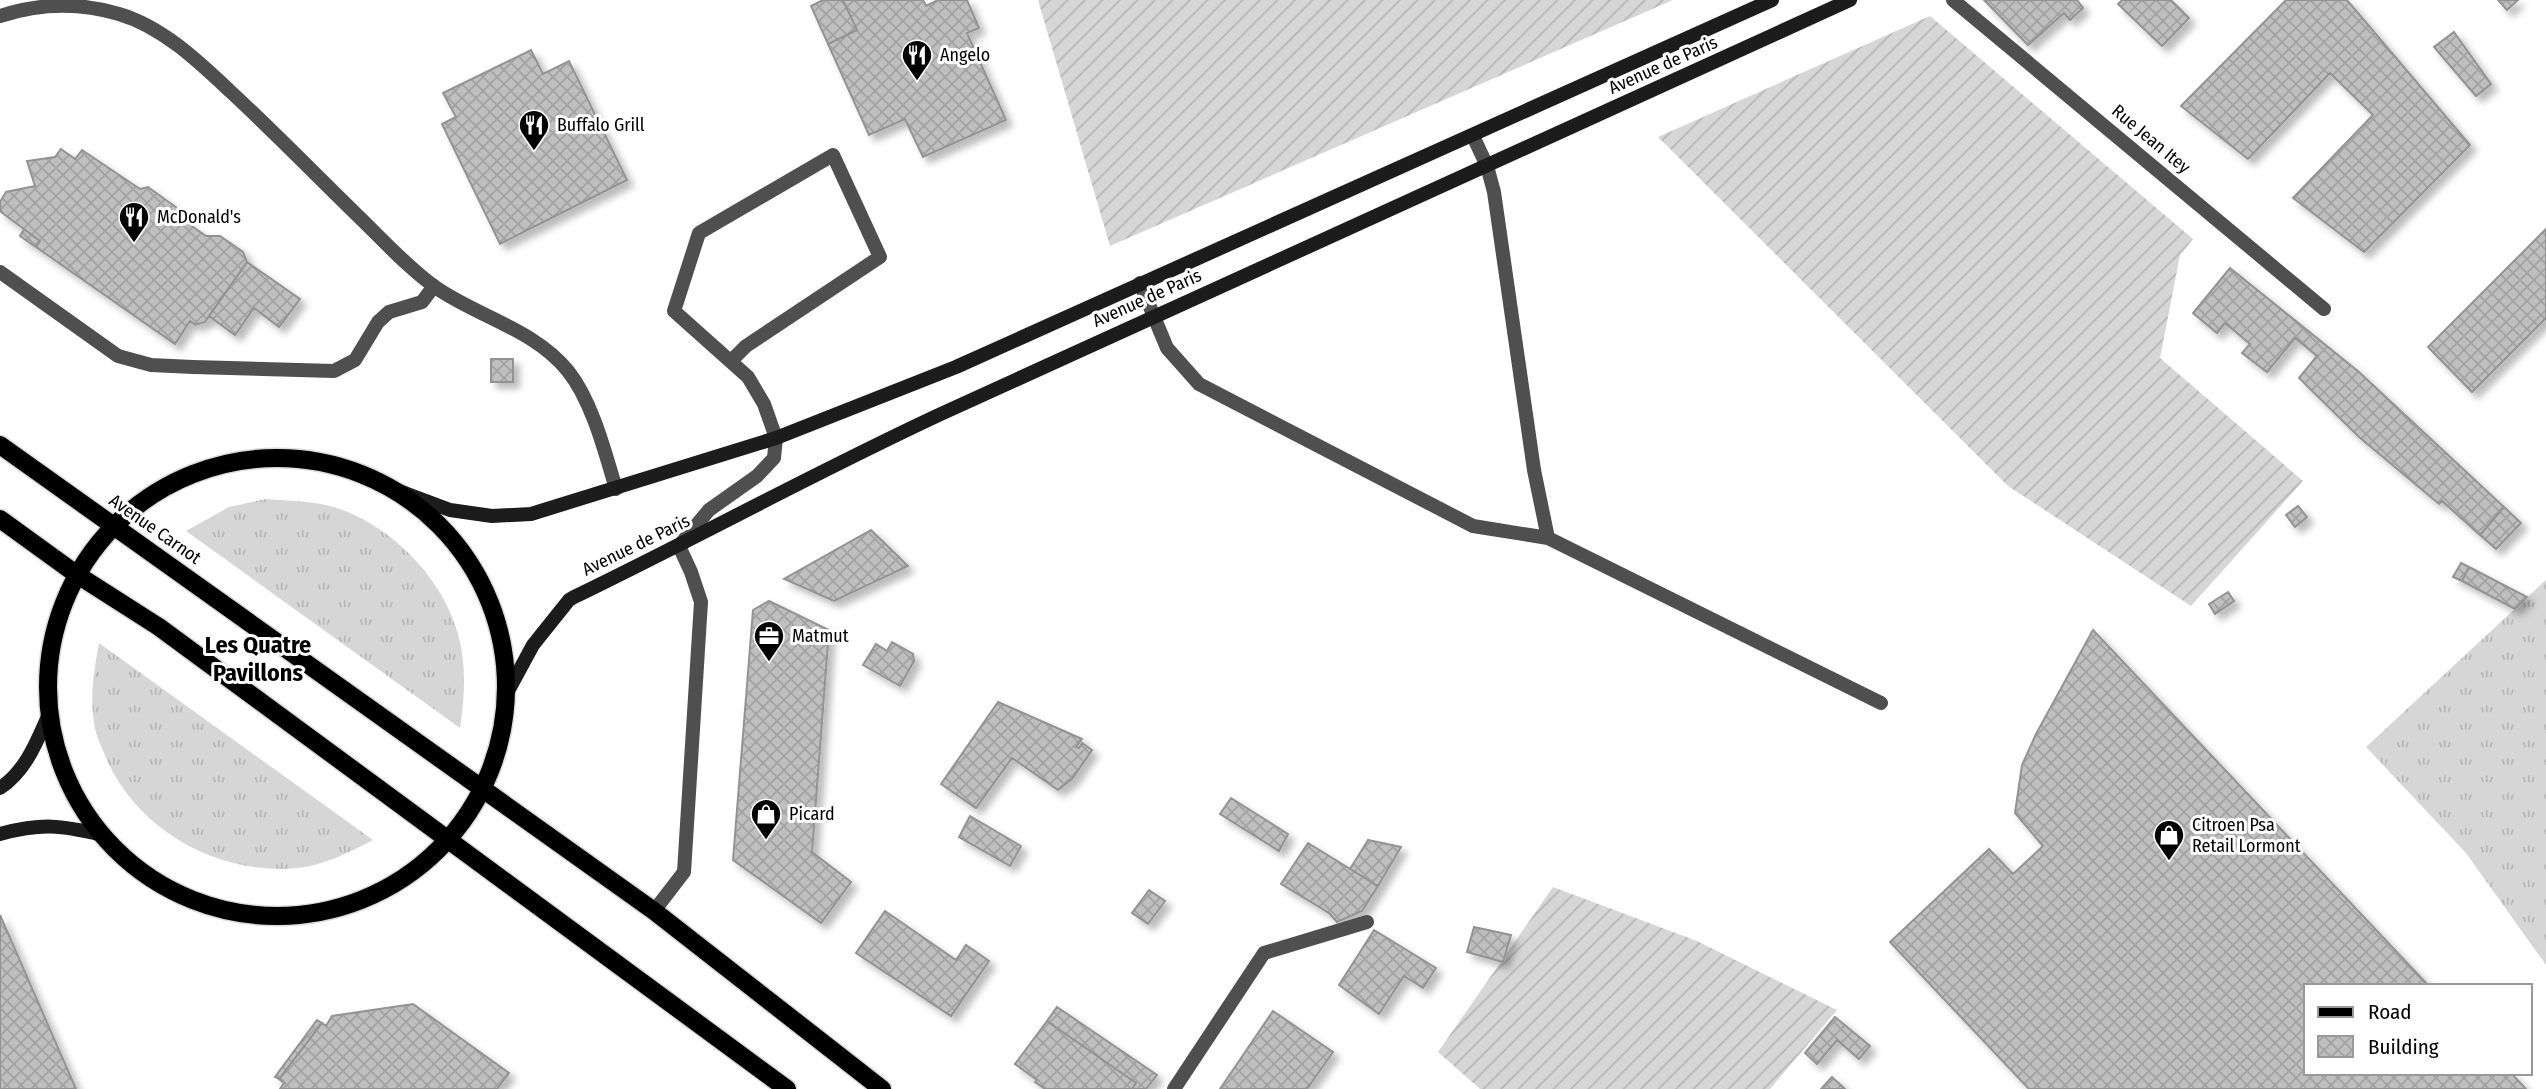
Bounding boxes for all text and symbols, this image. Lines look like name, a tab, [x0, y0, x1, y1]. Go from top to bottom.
street label: Avenue de Paris	[1605, 31, 1721, 99]
restaurant icon: Angelo	[900, 38, 934, 82]
place label: Angelo	[940, 44, 990, 66]
street label: Rue Jean Itey	[2107, 100, 2195, 178]
restaurant icon: Buffalo Grill	[517, 108, 551, 152]
place label: Buffalo Grill	[557, 114, 645, 136]
restaurant icon: McDonald's	[117, 200, 151, 244]
place label: McDonald's	[157, 206, 241, 228]
street label: Avenue de Paris	[1089, 264, 1205, 332]
street label: Avenue Carnot	[105, 489, 205, 569]
street label: Avenue de Paris	[579, 509, 694, 581]
office icon: Matmut	[752, 619, 786, 663]
place label: Matmut	[792, 625, 849, 647]
district label: Les Quatre Pavillons	[205, 631, 311, 687]
shop icon: Picard	[749, 797, 783, 841]
place label: Picard	[789, 803, 835, 825]
place label: Citroen Psa Retail Lormont	[2192, 814, 2301, 857]
shop icon: Citroen Psa Retail Lormont	[2152, 818, 2186, 862]
legend	[2304, 984, 2532, 1075]
text: Road	[2368, 999, 2412, 1025]
text: Building	[2368, 1034, 2439, 1060]

